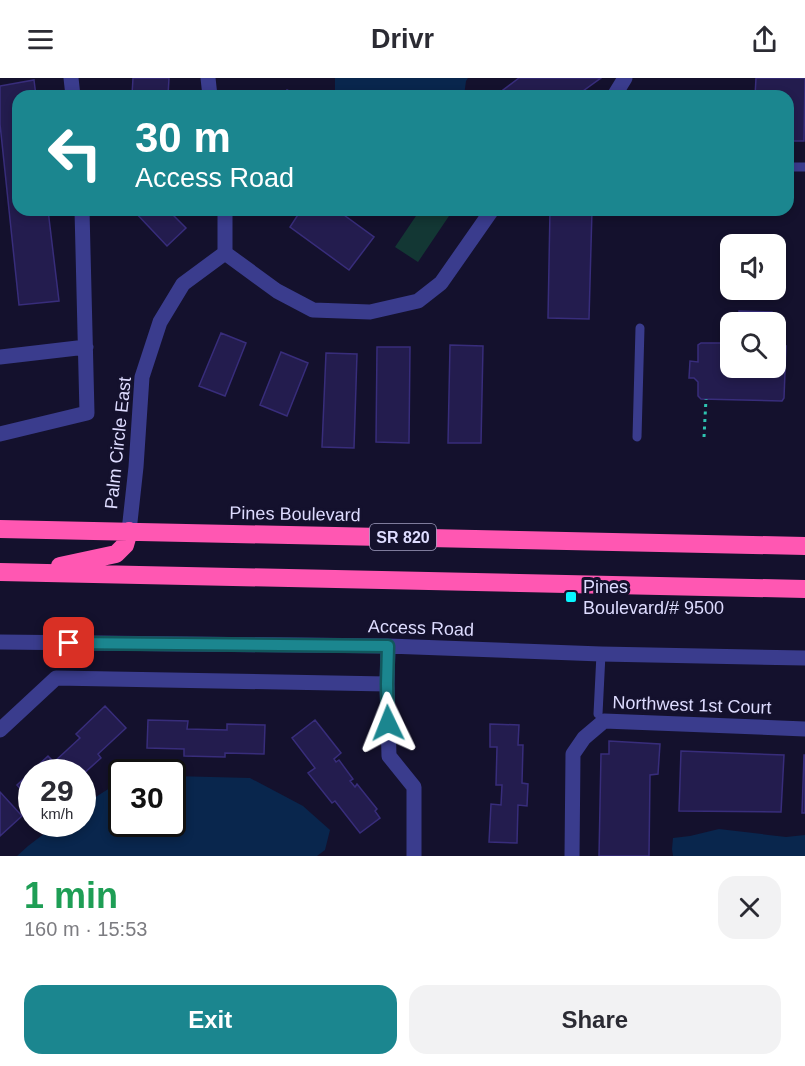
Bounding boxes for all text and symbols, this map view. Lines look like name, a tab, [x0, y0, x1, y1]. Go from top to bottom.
icon: menu	[24, 23, 57, 56]
icon: share	[748, 23, 781, 56]
text: Drivr	[371, 24, 434, 54]
icon: left	[36, 114, 114, 192]
text: 30 m	[135, 114, 231, 161]
text: Access Road	[135, 163, 294, 193]
map controls	[720, 234, 786, 378]
button: sound	[720, 234, 786, 300]
button: search	[720, 312, 786, 378]
street label: Palm Circle East	[101, 376, 135, 510]
street label: Pines Boulevard	[229, 503, 361, 525]
road number: SR 820	[370, 524, 436, 550]
place label: Pines Boulevard/# 9500	[583, 577, 724, 618]
marker: Pines Boulevard/# 9500	[564, 590, 578, 604]
street label: Access Road	[368, 616, 474, 640]
pin	[43, 617, 94, 668]
icon: arrive	[52, 626, 85, 659]
position arrow	[356, 691, 420, 755]
street label: Northwest 1st Court	[612, 692, 772, 718]
speed limit sign: 30	[108, 759, 186, 837]
text: 29	[40, 774, 74, 807]
text: km/h	[41, 805, 73, 822]
text: 1 min	[24, 875, 118, 916]
button: close	[718, 876, 781, 939]
text: 160 m · 15:53	[24, 918, 147, 940]
button: Exit	[24, 985, 397, 1054]
button: Share	[409, 985, 781, 1054]

